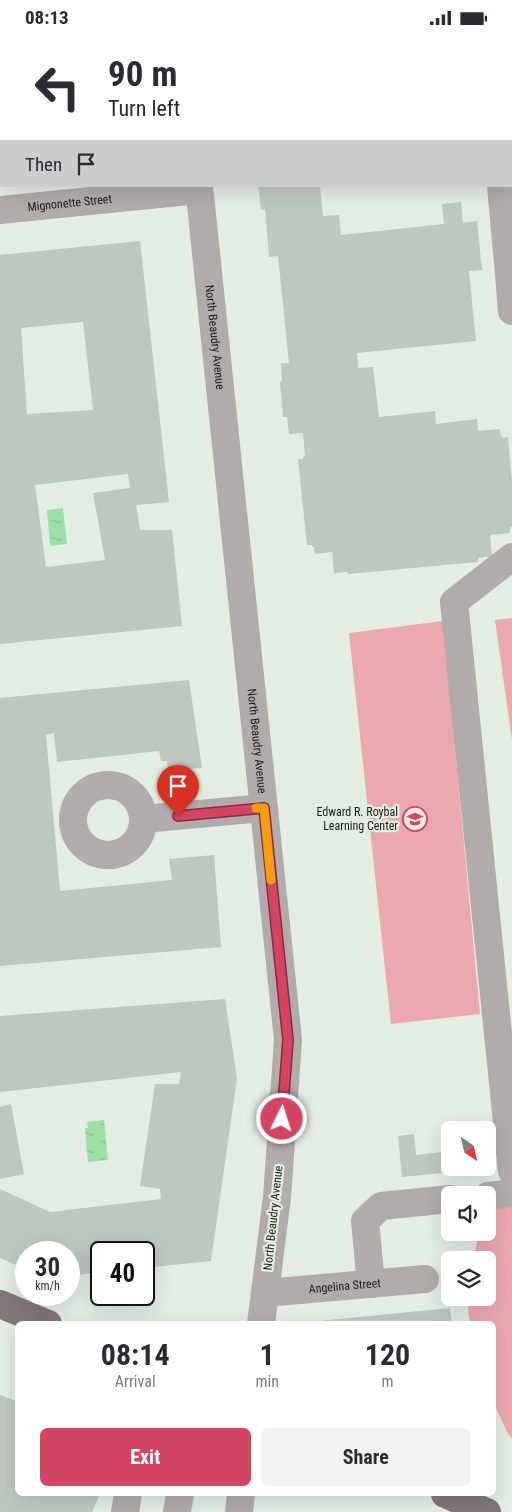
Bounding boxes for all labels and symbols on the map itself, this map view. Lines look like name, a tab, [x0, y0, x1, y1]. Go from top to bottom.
street label: Mignonette Street	[27, 192, 113, 214]
street label: North Beaudry Avenue	[202, 284, 227, 391]
street label: North Beaudry Avenue	[244, 688, 269, 794]
pin	[157, 765, 199, 816]
place label: Edward R. Roybal Learning Center	[316, 805, 398, 833]
school or university icon: Edward R. Roybal Learning Center	[402, 806, 428, 832]
position arrow	[255, 1092, 307, 1144]
north arrow	[441, 1121, 496, 1176]
street label: North Beaudry Avenue	[261, 1165, 286, 1271]
speed limit sign: 40	[90, 1241, 155, 1306]
street label: Angelina Street	[308, 1276, 382, 1296]

